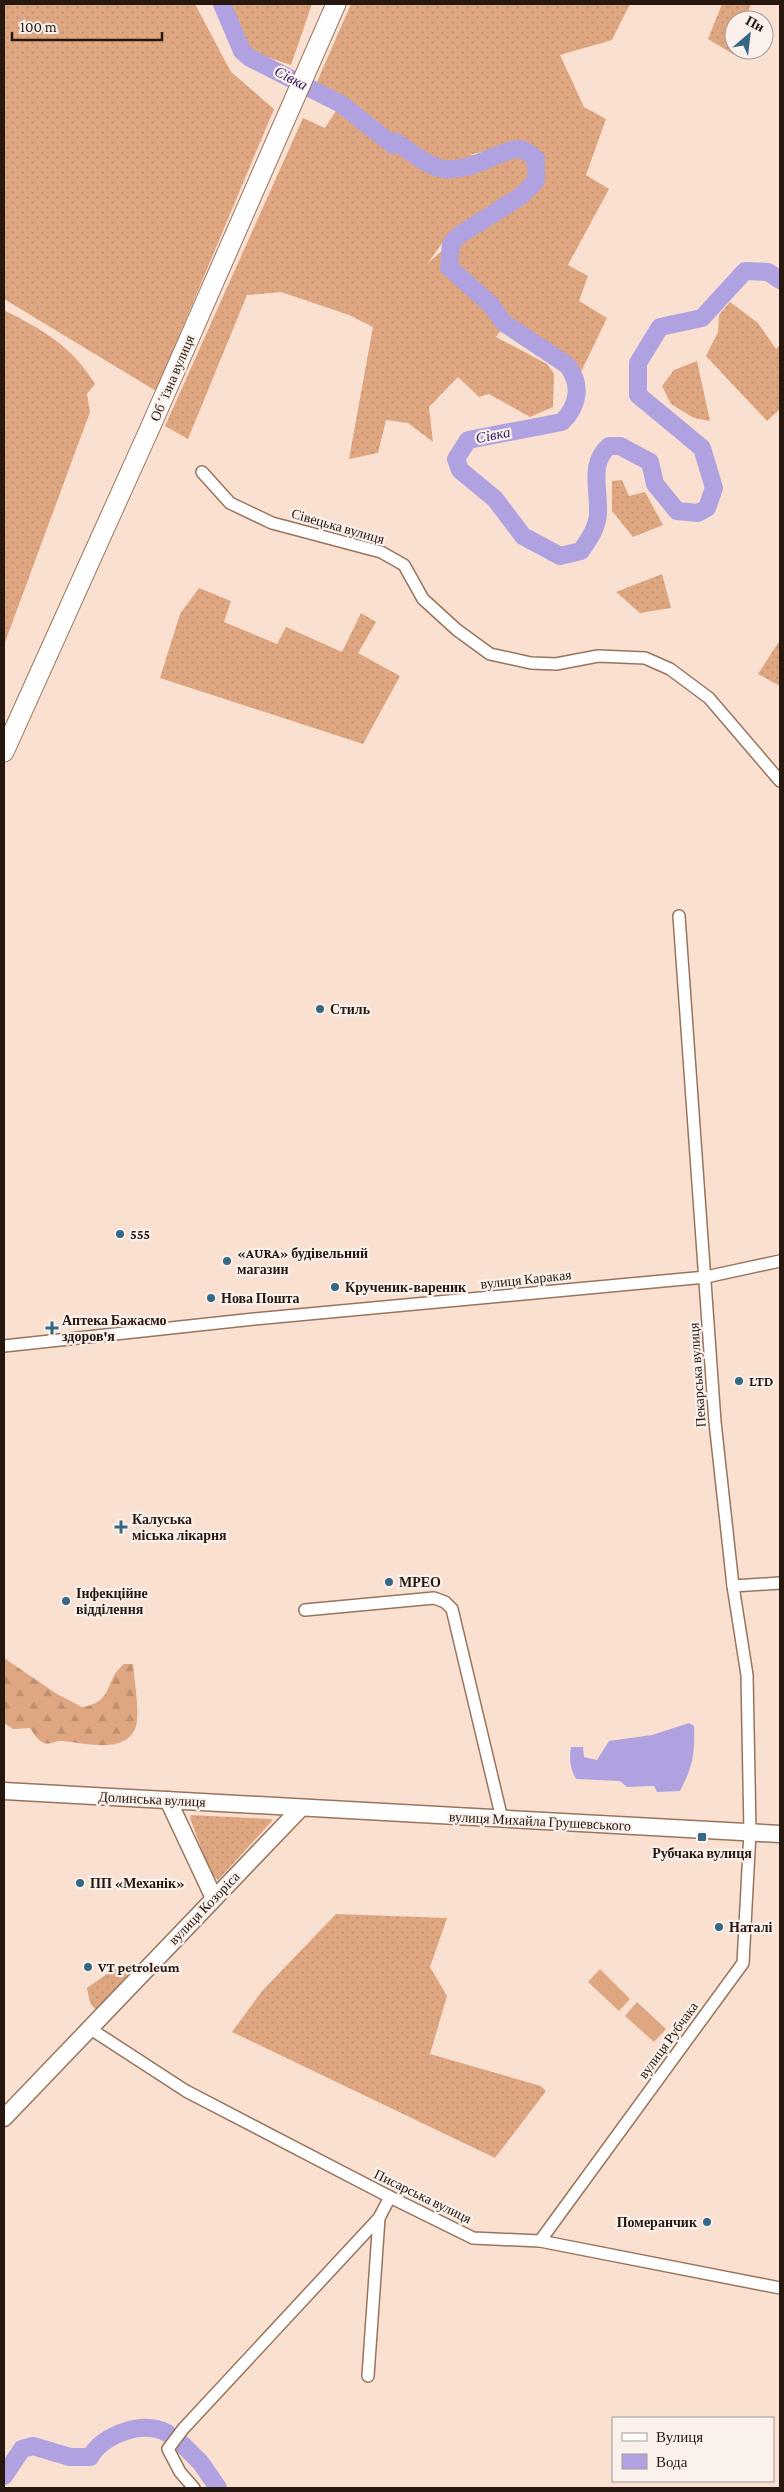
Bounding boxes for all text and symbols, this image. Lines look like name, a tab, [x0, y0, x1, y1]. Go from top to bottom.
scale bar	[12, 10, 162, 42]
north arrow	[724, 10, 774, 60]
text: Пн	[743, 12, 767, 35]
text: 100 m	[20, 19, 57, 35]
water label: Сівка	[272, 63, 310, 93]
street label: Обʼїзна вулиця	[147, 332, 198, 424]
water label: Сівка	[474, 424, 512, 446]
street label: Сівецька вулиця	[290, 505, 387, 547]
place label: Стиль	[330, 1001, 371, 1017]
marker: Стиль	[314, 1003, 326, 1015]
place label: 555	[130, 1226, 150, 1242]
marker: 555	[114, 1228, 126, 1240]
place label: «AURA» будівельний магазин	[237, 1245, 368, 1277]
marker: «AURA» будівельний магазин	[221, 1255, 233, 1267]
street label: вулиця Каракая	[480, 1266, 573, 1292]
place label: Крученик-вареник	[345, 1279, 467, 1295]
marker: Крученик-вареник	[329, 1281, 341, 1293]
place label: Нова Пошта	[221, 1290, 300, 1306]
marker: Нова Пошта	[205, 1292, 217, 1304]
place label: Аптека Бажаємо здоров'я	[62, 1312, 167, 1344]
street label: Пекарська вулиця	[685, 1321, 709, 1428]
marker: Аптека Бажаємо здоров'я	[46, 1322, 58, 1334]
place label: LTD	[749, 1373, 774, 1389]
marker: LTD	[733, 1375, 745, 1387]
place label: Калуська міська лікарня	[132, 1511, 227, 1543]
marker: Калуська міська лікарня	[114, 1520, 128, 1534]
place label: МРЕО	[399, 1574, 441, 1590]
marker: МРЕО	[383, 1576, 395, 1588]
place label: Інфекційне відділення	[76, 1585, 148, 1617]
marker: Інфекційне відділення	[60, 1595, 72, 1607]
street label: Долинська вулиця	[98, 1788, 207, 1810]
street label: вулиця Михайла Грушевського	[448, 1808, 632, 1834]
marker: Рубчака вулиця	[696, 1831, 708, 1843]
place label: Рубчака вулиця	[652, 1845, 752, 1861]
street label: вулиця Козоріса	[165, 1868, 243, 1948]
place label: ПП «Механік»	[90, 1875, 185, 1891]
marker: ПП «Механік»	[74, 1877, 86, 1889]
place label: Наталі	[729, 1919, 773, 1935]
marker: Наталі	[713, 1921, 725, 1933]
place label: VT petroleum	[97, 1959, 180, 1975]
marker: VT petroleum	[82, 1961, 94, 1973]
street label: вулиця Рубчака	[635, 1998, 702, 2081]
street label: Писарська вулиця	[372, 2166, 475, 2227]
place label: Померанчик	[617, 2214, 698, 2230]
marker: Померанчик	[701, 2216, 713, 2228]
legend	[612, 2417, 774, 2482]
text: Вулиця	[656, 2429, 703, 2445]
text: Вода	[656, 2454, 688, 2470]

